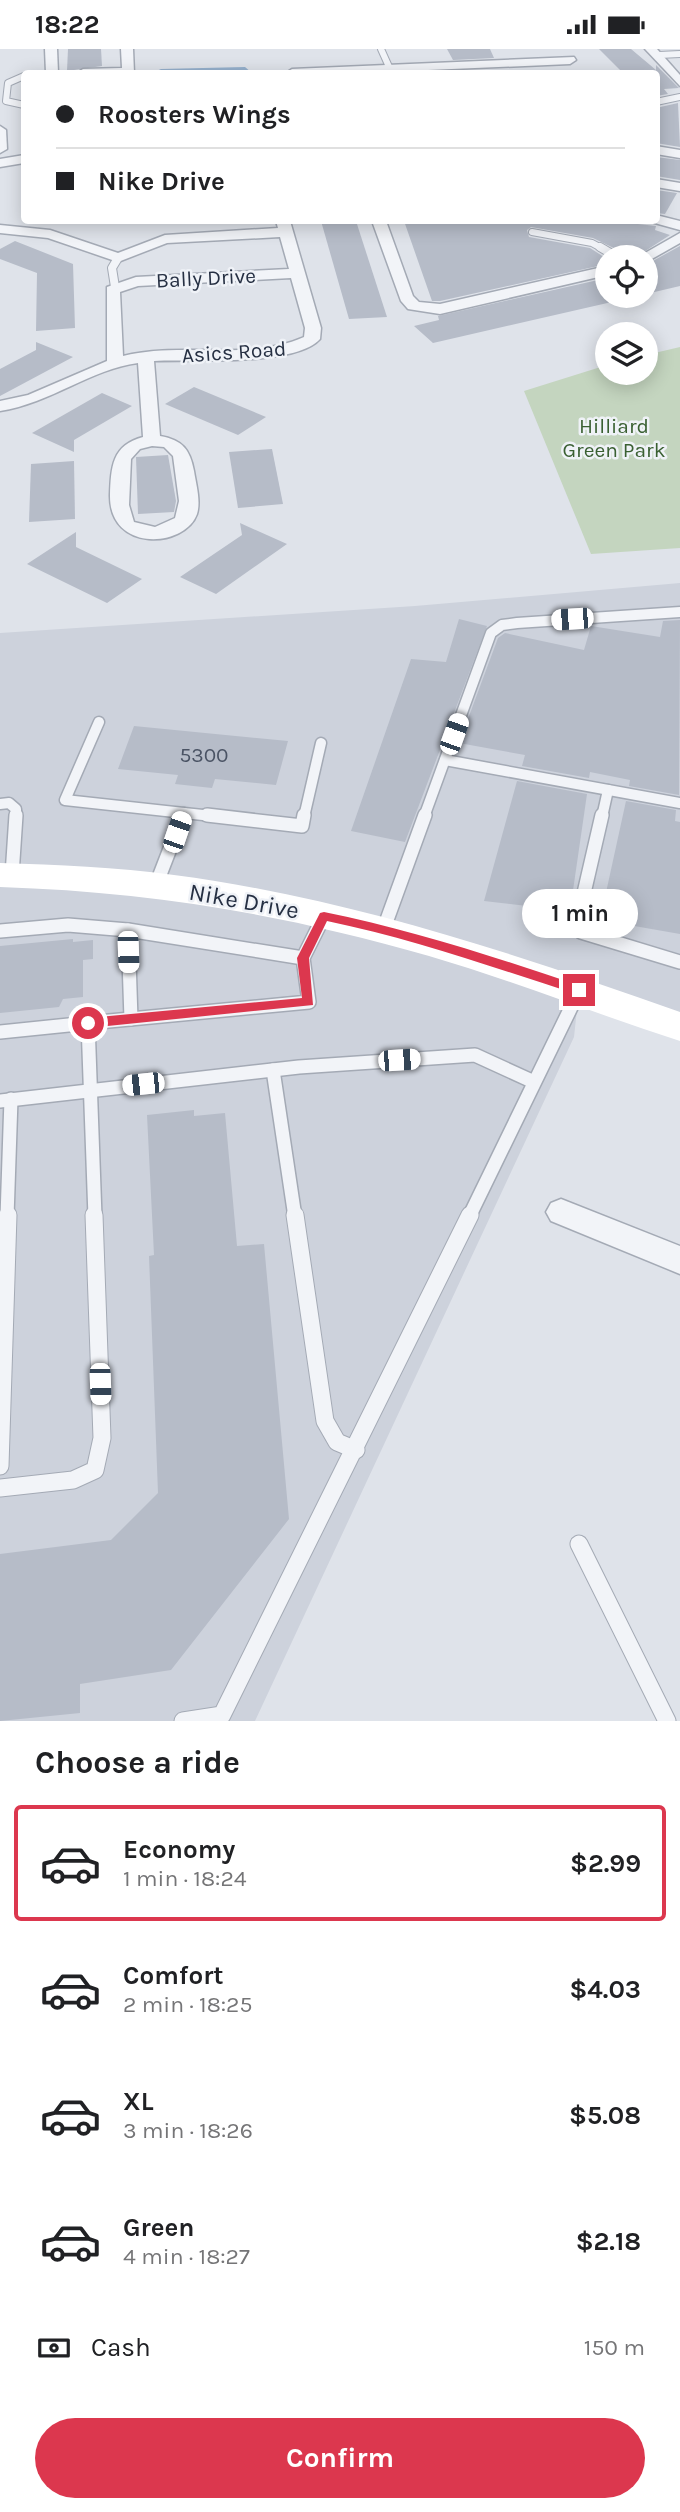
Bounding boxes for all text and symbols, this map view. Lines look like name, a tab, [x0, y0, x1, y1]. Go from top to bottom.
text: 18:22	[35, 9, 100, 40]
text: Roosters Wings	[98, 99, 291, 130]
text: Nike Drive	[98, 166, 225, 197]
map controls	[595, 245, 658, 385]
button: locate	[595, 245, 658, 308]
street label: Bally Drive	[155, 263, 257, 293]
button: layers	[595, 322, 658, 385]
street label: Asics Road	[181, 336, 287, 368]
park label: Hilliard Green Park	[563, 414, 666, 462]
car	[551, 607, 594, 631]
car	[437, 711, 472, 757]
house number: 5300	[179, 743, 229, 767]
car	[161, 809, 194, 855]
street label: Nike Drive	[187, 878, 301, 924]
callout: 1 min	[521, 888, 637, 937]
text: 1 min	[551, 900, 609, 927]
car	[117, 931, 140, 973]
route end	[563, 974, 595, 1006]
route start	[72, 1007, 104, 1039]
car	[378, 1048, 421, 1072]
car	[122, 1071, 165, 1097]
car	[89, 1363, 112, 1405]
text: Choose a ride	[35, 1744, 240, 1781]
icon: car	[39, 1832, 102, 1895]
text: Economy	[123, 1834, 235, 1865]
text: $2.99	[570, 1848, 641, 1879]
text: 1 min · 18:24	[123, 1865, 247, 1892]
icon: car	[39, 1958, 102, 2021]
text: Comfort	[123, 1960, 224, 1991]
text: $4.03	[569, 1974, 641, 2005]
text: 2 min · 18:25	[123, 1991, 252, 2018]
icon: car	[39, 2084, 102, 2147]
text: XL	[123, 2086, 154, 2117]
text: $5.08	[569, 2100, 641, 2131]
text: 3 min · 18:26	[123, 2117, 253, 2144]
icon: car	[39, 2210, 102, 2273]
text: Green	[123, 2212, 195, 2243]
text: $2.18	[576, 2226, 641, 2257]
text: 4 min · 18:27	[123, 2243, 250, 2270]
icon: cash	[35, 2329, 73, 2367]
text: Cash	[91, 2332, 151, 2363]
text: 150 m	[584, 2334, 645, 2361]
button: Confirm	[35, 2418, 645, 2498]

